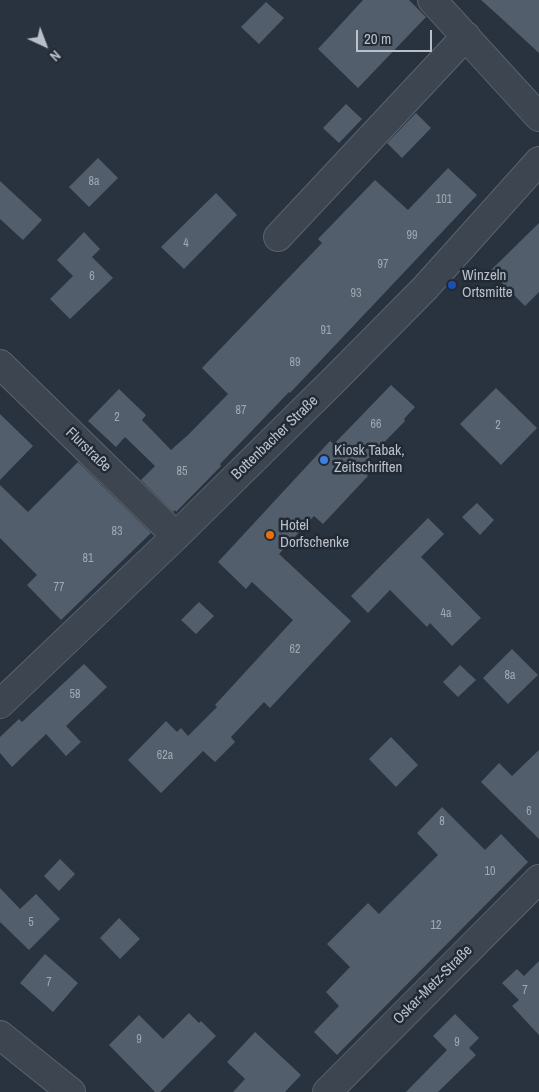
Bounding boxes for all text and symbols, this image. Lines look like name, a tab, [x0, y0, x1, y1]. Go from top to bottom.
north arrow	[20, 20, 70, 70]
scale bar	[359, 20, 435, 52]
text: 20 m	[364, 28, 391, 49]
text: N	[46, 47, 64, 65]
house number: 8a	[89, 175, 99, 189]
house number: 101	[436, 193, 452, 207]
house number: 99	[407, 229, 417, 243]
house number: 4	[183, 237, 189, 251]
house number: 97	[378, 258, 388, 272]
place label: Winzeln Ortsmitte	[462, 267, 513, 302]
house number: 6	[89, 270, 95, 284]
marker: Winzeln Ortsmitte	[446, 279, 458, 291]
house number: 93	[351, 287, 361, 301]
house number: 91	[321, 324, 331, 338]
house number: 89	[290, 356, 300, 370]
street label: Bottenbacher Straße	[228, 392, 322, 484]
house number: 87	[236, 404, 246, 418]
house number: 2	[114, 411, 120, 425]
house number: 66	[371, 418, 381, 432]
house number: 2	[495, 419, 501, 433]
street label: Flurstraße	[62, 424, 114, 476]
place label: Kiosk Tabak, Zeitschriften	[334, 442, 405, 477]
marker: Kiosk Tabak, Zeitschriften	[318, 454, 330, 466]
house number: 85	[177, 465, 187, 479]
place label: Hotel Dorfschenke	[280, 517, 349, 552]
house number: 83	[112, 525, 122, 539]
marker: Hotel Dorfschenke	[264, 529, 276, 541]
house number: 81	[83, 552, 93, 566]
house number: 77	[54, 581, 64, 595]
house number: 4a	[441, 607, 451, 621]
house number: 62	[290, 643, 300, 657]
house number: 8a	[505, 669, 515, 683]
house number: 58	[70, 688, 80, 702]
house number: 62a	[157, 749, 173, 763]
house number: 6	[526, 805, 532, 819]
house number: 8	[439, 815, 445, 829]
house number: 10	[485, 865, 495, 879]
house number: 5	[28, 916, 34, 930]
house number: 12	[431, 919, 441, 933]
street label: Oskar-Metz-Straße	[390, 942, 476, 1028]
house number: 7	[46, 976, 52, 990]
house number: 7	[522, 984, 528, 998]
house number: 9	[136, 1033, 142, 1047]
house number: 9	[454, 1036, 460, 1050]

